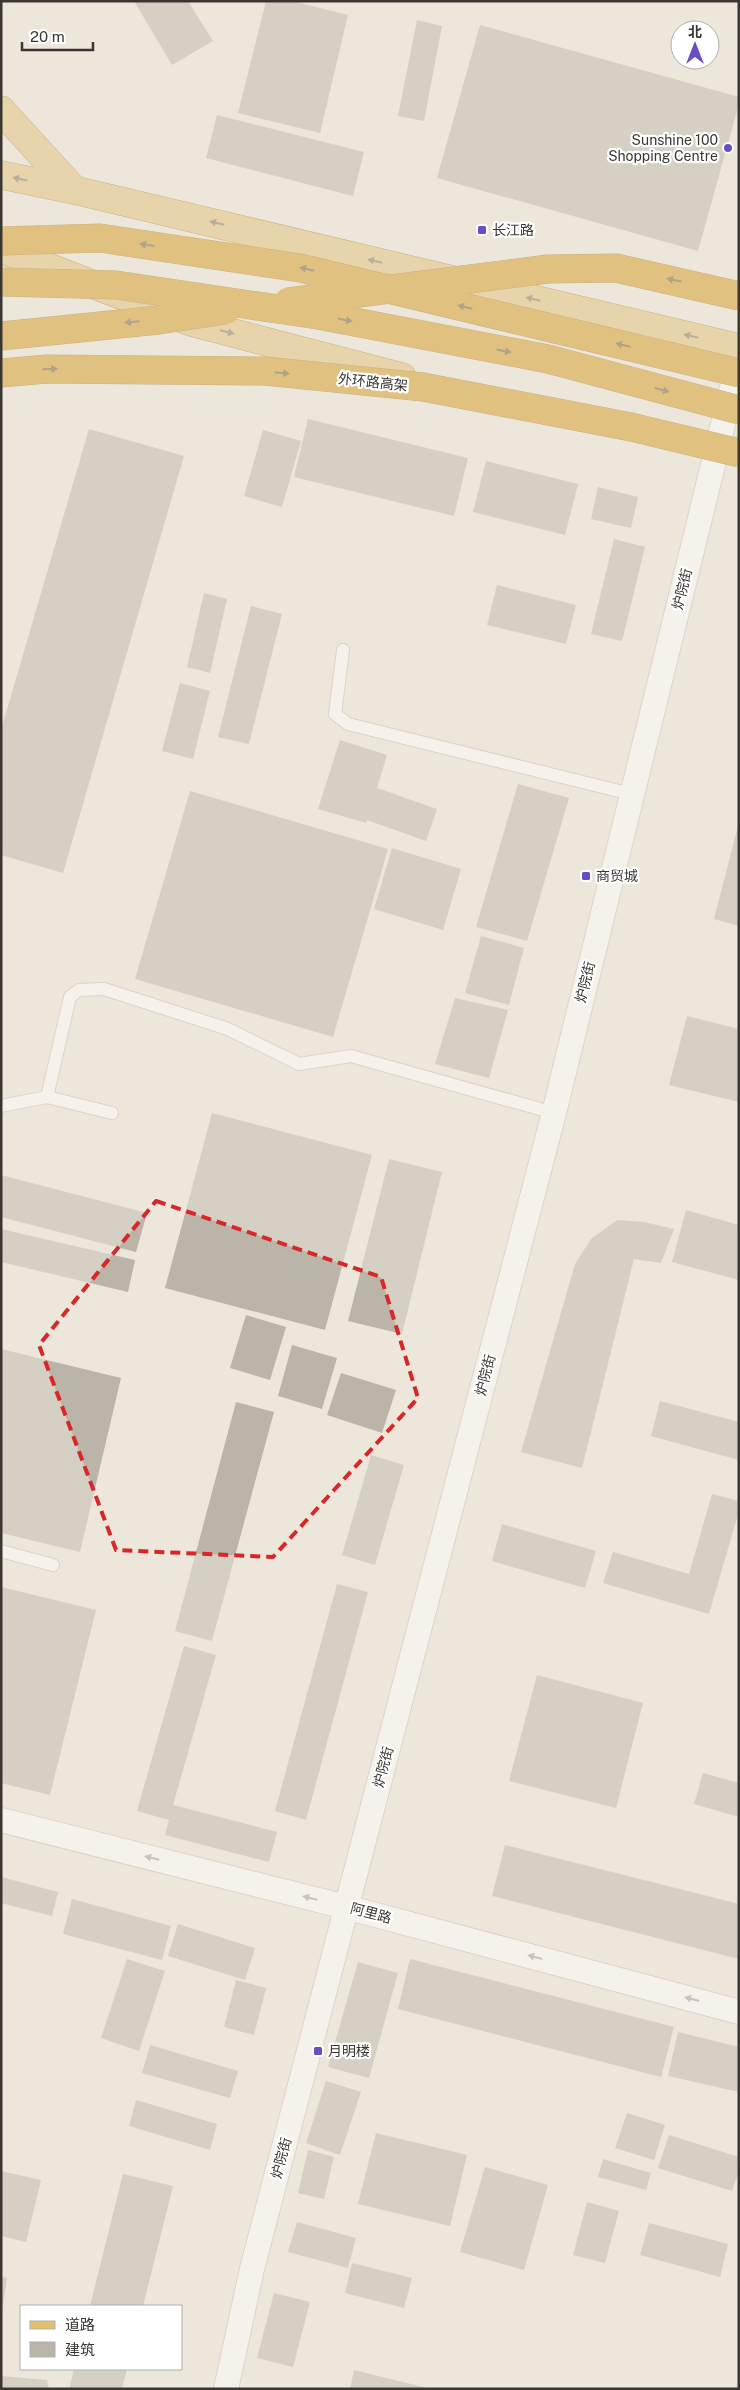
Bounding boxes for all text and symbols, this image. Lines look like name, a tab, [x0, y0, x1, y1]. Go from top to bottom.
scale bar	[22, 20, 94, 52]
north arrow	[670, 20, 720, 70]
text: 北	[688, 24, 702, 40]
text: 20 m	[30, 28, 65, 45]
place label: Sunshine 100 Shopping Centre	[608, 132, 718, 164]
marker: Sunshine 100 Shopping Centre	[722, 142, 734, 154]
one-way arrow	[12, 174, 28, 182]
one-way arrow	[210, 219, 225, 227]
place label: 长江路	[492, 222, 534, 238]
marker: 长江路	[476, 224, 488, 236]
one-way arrow	[138, 240, 154, 248]
one-way arrow	[368, 257, 383, 265]
one-way arrow	[300, 265, 315, 273]
one-way arrow	[666, 276, 682, 284]
one-way arrow	[526, 295, 541, 303]
one-way arrow	[458, 303, 473, 311]
one-way arrow	[337, 316, 352, 324]
one-way arrow	[123, 318, 139, 326]
one-way arrow	[220, 328, 235, 336]
one-way arrow	[684, 332, 699, 340]
one-way arrow	[616, 341, 631, 349]
one-way arrow	[497, 347, 512, 355]
one-way arrow	[42, 365, 58, 373]
one-way arrow	[275, 369, 291, 377]
street label: 外环路高架	[337, 370, 409, 394]
one-way arrow	[655, 386, 670, 394]
street label: 炉院街	[669, 567, 695, 611]
place label: 商贸城	[596, 868, 638, 884]
marker: 商贸城	[580, 870, 592, 882]
street label: 炉院街	[572, 960, 598, 1004]
street label: 炉院街	[472, 1353, 498, 1397]
street label: 炉院街	[370, 1745, 396, 1789]
one-way arrow	[145, 1854, 160, 1862]
one-way arrow	[302, 1893, 317, 1901]
street label: 阿里路	[349, 1900, 393, 1926]
one-way arrow	[527, 1953, 542, 1961]
one-way arrow	[684, 1995, 699, 2003]
place label: 月明楼	[328, 2043, 370, 2059]
marker: 月明楼	[312, 2045, 324, 2057]
street label: 炉院街	[268, 2136, 294, 2180]
legend	[20, 2305, 182, 2370]
text: 道路	[65, 2316, 95, 2333]
text: 建筑	[65, 2341, 95, 2358]

